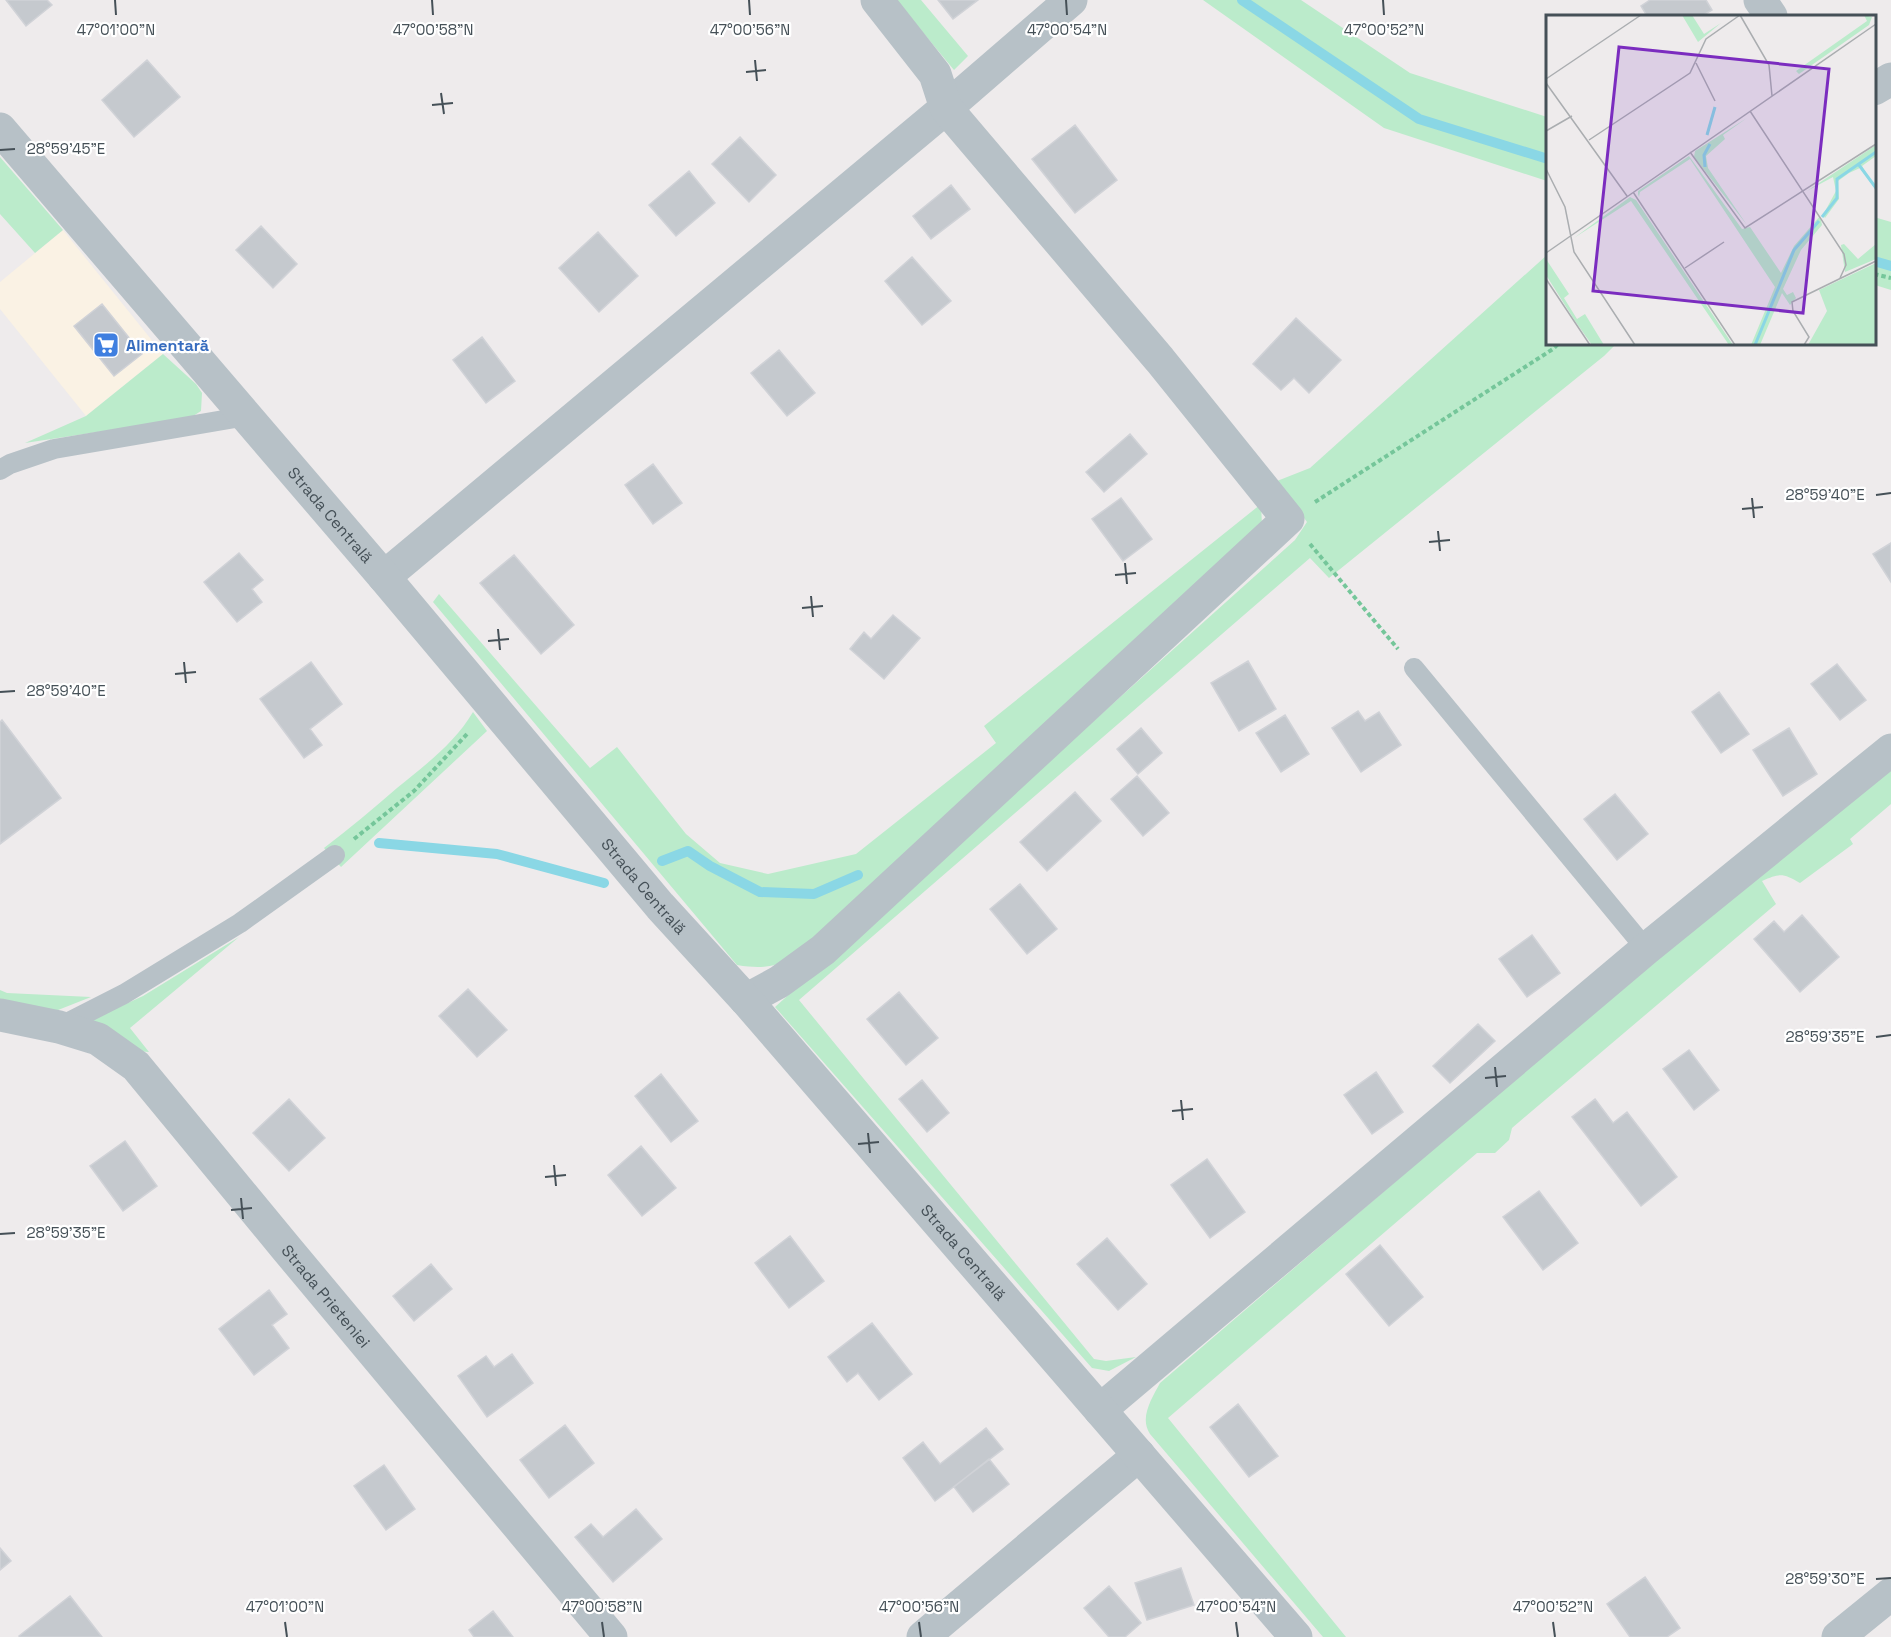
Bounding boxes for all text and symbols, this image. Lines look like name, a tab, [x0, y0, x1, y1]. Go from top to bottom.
inset map	[1546, 15, 1876, 345]
text: 47°01'00"N	[77, 20, 155, 39]
text: 47°00'58"N	[393, 20, 473, 39]
text: 47°00'56"N	[710, 20, 790, 39]
text: 47°00'54"N	[1027, 20, 1107, 39]
text: 47°00'52"N	[1344, 20, 1424, 39]
text: 28°59'45"E	[27, 139, 105, 158]
supermarket icon: Alimentară	[91, 330, 121, 360]
place label: Alimentară	[126, 335, 209, 356]
street label: Strada Centrală	[283, 462, 377, 568]
text: 28°59'40"E	[1785, 485, 1865, 504]
text: 28°59'40"E	[26, 681, 106, 700]
street label: Strada Centrală	[596, 834, 691, 939]
text: 28°59'35"E	[1786, 1027, 1864, 1046]
street label: Strada Centrală	[916, 1200, 1011, 1305]
text: 28°59'35"E	[27, 1223, 105, 1242]
street label: Strada Prieteniei	[277, 1240, 375, 1352]
text: 28°59'30"E	[1785, 1569, 1865, 1588]
text: 47°01'00"N	[246, 1597, 324, 1616]
text: 47°00'58"N	[562, 1597, 642, 1616]
text: 47°00'56"N	[879, 1597, 959, 1616]
text: 47°00'54"N	[1196, 1597, 1276, 1616]
text: 47°00'52"N	[1513, 1597, 1593, 1616]

